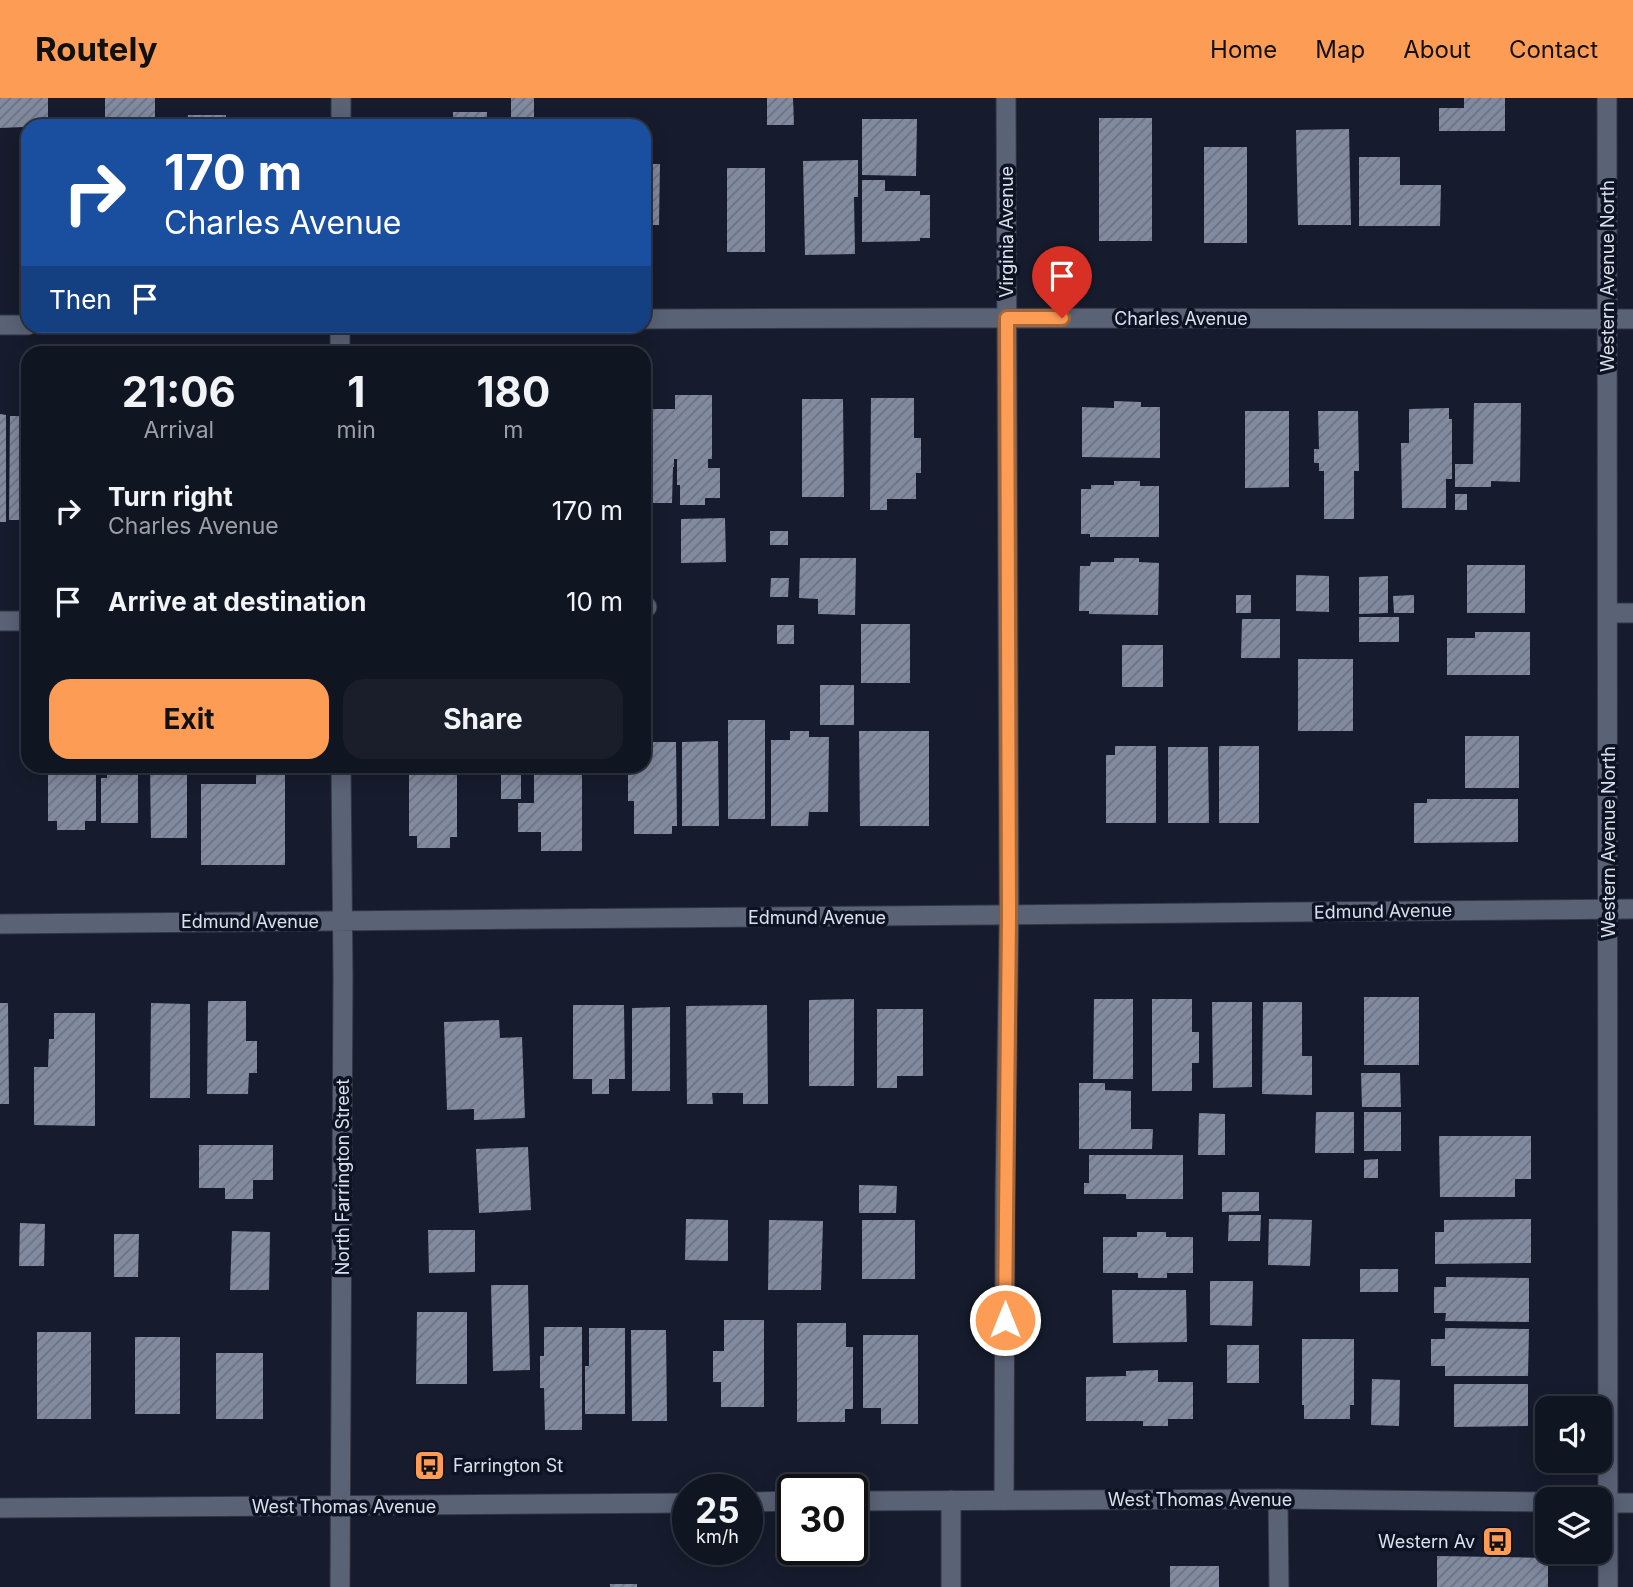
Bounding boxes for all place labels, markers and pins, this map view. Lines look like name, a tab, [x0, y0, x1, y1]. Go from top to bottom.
pin	[1032, 246, 1092, 318]
bus stop icon: Farrington St	[413, 1448, 447, 1482]
place label: Farrington St	[453, 1455, 563, 1476]
bus stop icon: Western Av	[1481, 1524, 1515, 1558]
place label: Western Av	[1378, 1531, 1475, 1552]

